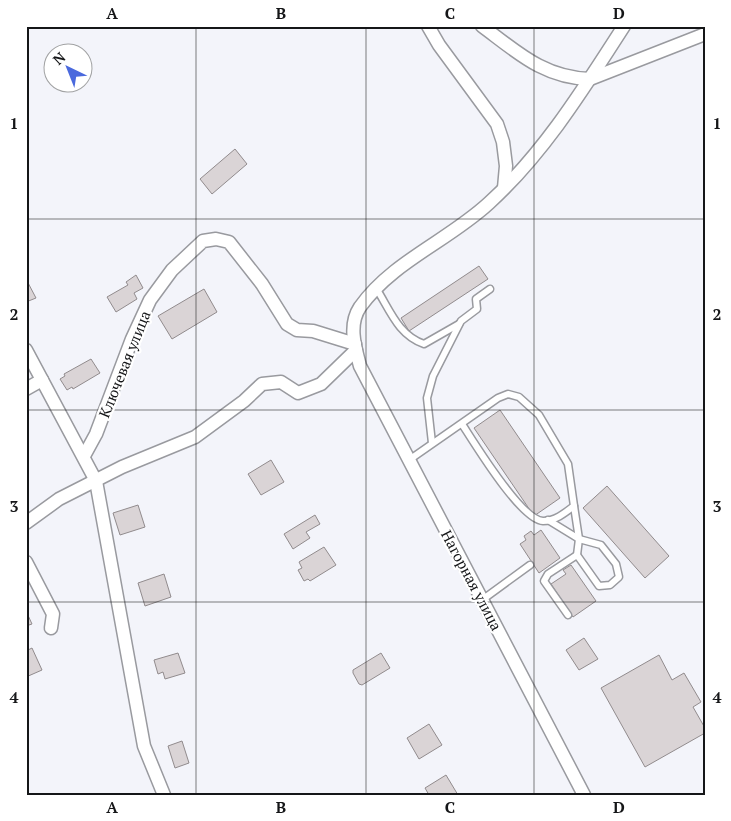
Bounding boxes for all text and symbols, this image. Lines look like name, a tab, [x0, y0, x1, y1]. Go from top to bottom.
text: A	[106, 2, 118, 24]
text: B	[276, 2, 286, 24]
text: C	[445, 2, 455, 24]
text: D	[613, 2, 625, 24]
north arrow	[42, 42, 92, 92]
text: N	[48, 47, 69, 69]
text: 1	[9, 112, 19, 134]
text: 1	[712, 112, 722, 134]
text: 2	[9, 303, 19, 325]
text: 2	[712, 303, 722, 325]
street label: Ключевая улица	[93, 307, 155, 420]
text: 3	[9, 495, 19, 517]
text: 3	[712, 495, 722, 517]
street label: Нагорная улица	[437, 526, 507, 634]
text: 4	[9, 686, 19, 708]
text: 4	[712, 686, 722, 708]
text: A	[106, 796, 118, 818]
text: B	[276, 796, 286, 818]
text: C	[445, 796, 455, 818]
text: D	[613, 796, 625, 818]

